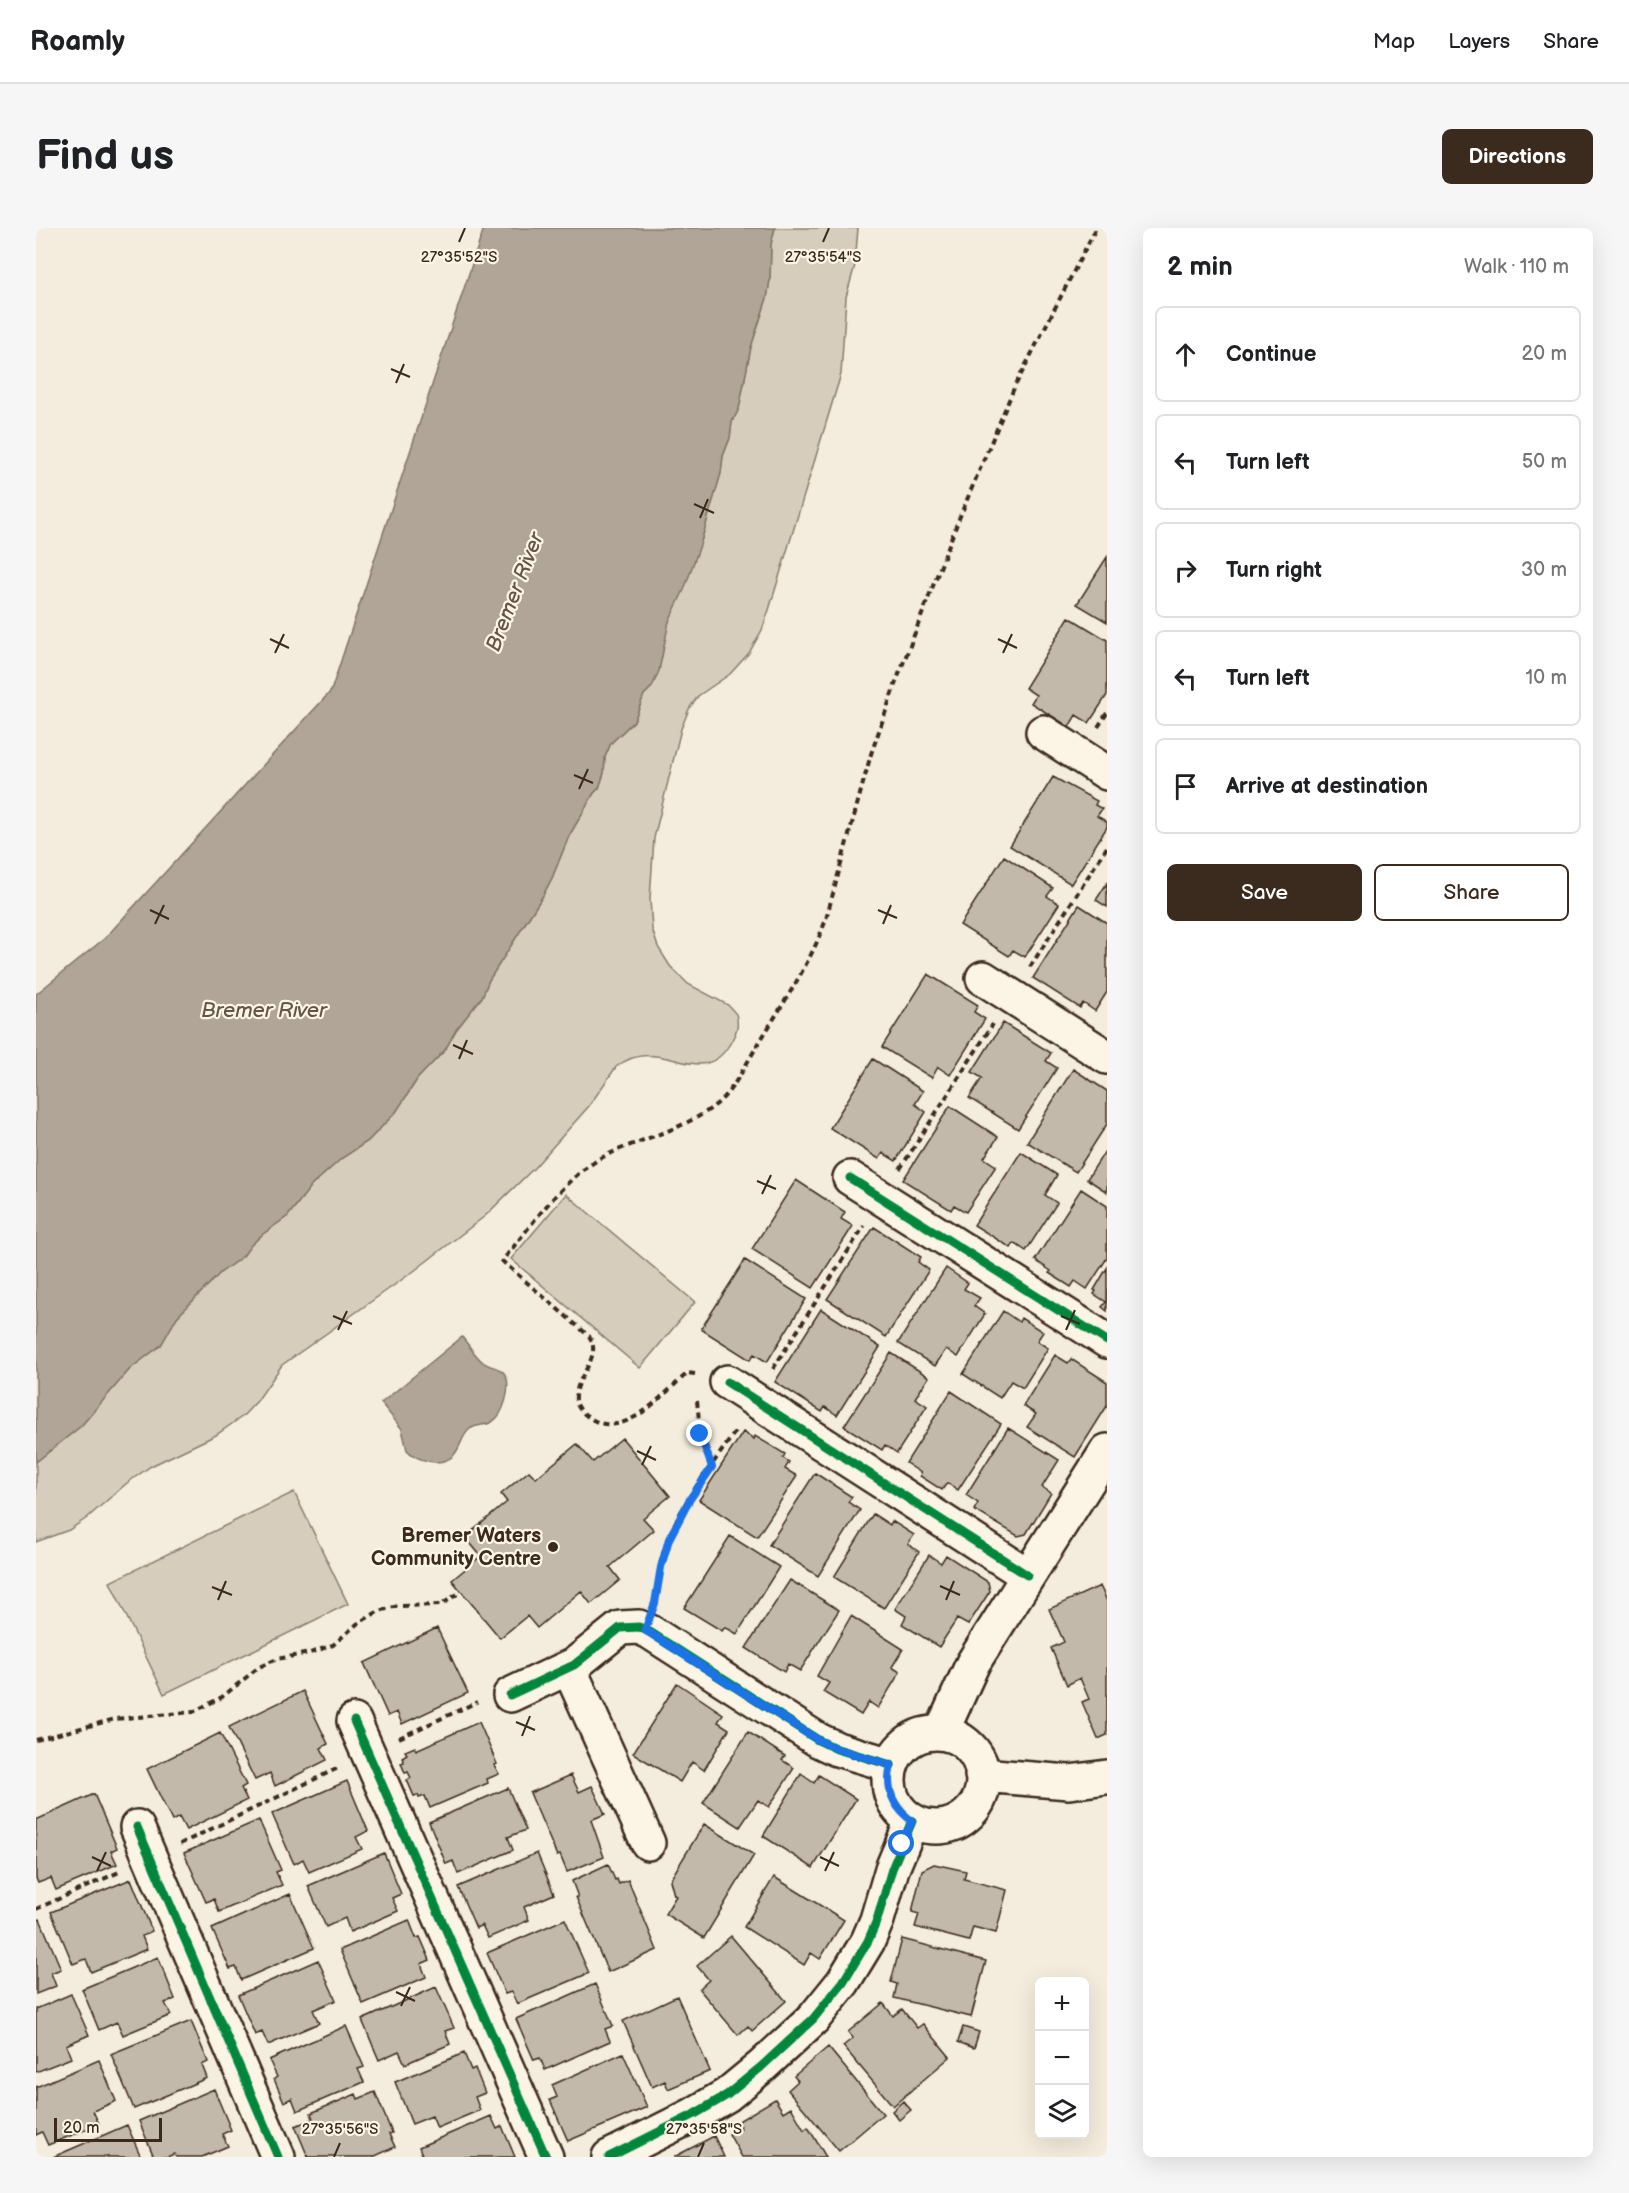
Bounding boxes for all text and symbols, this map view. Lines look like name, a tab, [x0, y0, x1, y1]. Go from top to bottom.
text: Roamly	[30, 25, 125, 58]
text: Map	[1373, 29, 1415, 54]
text: Layers	[1448, 29, 1510, 54]
text: Share	[1543, 29, 1599, 54]
button: Directions	[1442, 129, 1593, 184]
text: Find us	[36, 131, 174, 182]
text: 27°35'52"S	[421, 248, 497, 267]
text: 27°35'54"S	[785, 248, 861, 267]
text: 2 min	[1167, 252, 1233, 283]
text: Walk · 110 m	[1464, 255, 1569, 279]
icon: ahead	[1169, 338, 1202, 371]
text: Continue	[1226, 341, 1316, 368]
text: 20 m	[1522, 342, 1567, 366]
icon: left	[1169, 446, 1202, 479]
text: Turn left	[1226, 449, 1310, 476]
text: 50 m	[1522, 450, 1567, 474]
water label: Bremer River	[481, 528, 550, 655]
icon: right	[1169, 554, 1202, 587]
text: Turn right	[1226, 557, 1322, 584]
text: 30 m	[1521, 558, 1567, 582]
icon: left	[1169, 662, 1202, 695]
text: Turn left	[1226, 665, 1310, 692]
text: 10 m	[1526, 666, 1567, 690]
icon: arrive	[1169, 770, 1202, 803]
text: Arrive at destination	[1226, 773, 1428, 800]
button: Save	[1167, 864, 1362, 921]
button: Share	[1374, 864, 1569, 921]
water label: Bremer River	[201, 998, 328, 1023]
route end	[686, 1420, 712, 1446]
place label: Bremer Waters Community Centre	[371, 1524, 541, 1571]
marker: Bremer Waters Community Centre	[546, 1540, 560, 1554]
route start	[888, 1830, 914, 1856]
map controls	[1035, 1977, 1089, 2139]
button: +	[1035, 1977, 1089, 2031]
button: −	[1035, 2031, 1089, 2085]
button: layers	[1035, 2085, 1089, 2139]
scale bar	[54, 2115, 162, 2142]
text: 20 m	[63, 2119, 99, 2138]
text: 27°35'56"S	[302, 2120, 378, 2139]
text: 27°35'58"S	[666, 2120, 742, 2139]

